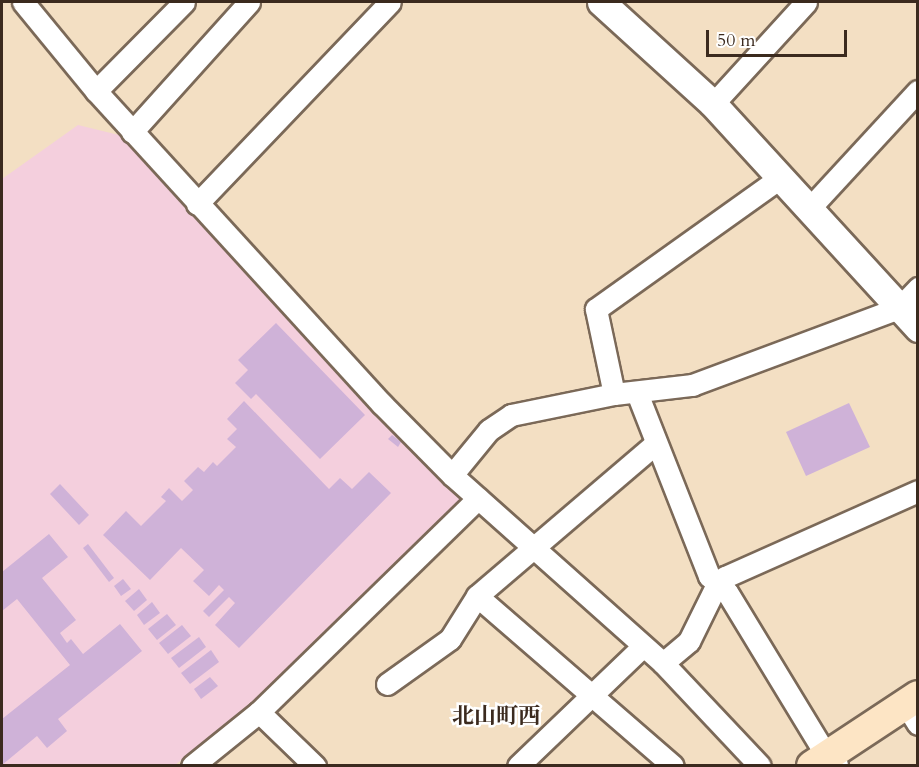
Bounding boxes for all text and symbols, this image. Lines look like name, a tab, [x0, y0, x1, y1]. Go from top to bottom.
scale bar	[709, 18, 850, 56]
text: 50 m	[717, 28, 756, 53]
district label: 北山町西	[452, 704, 540, 730]

